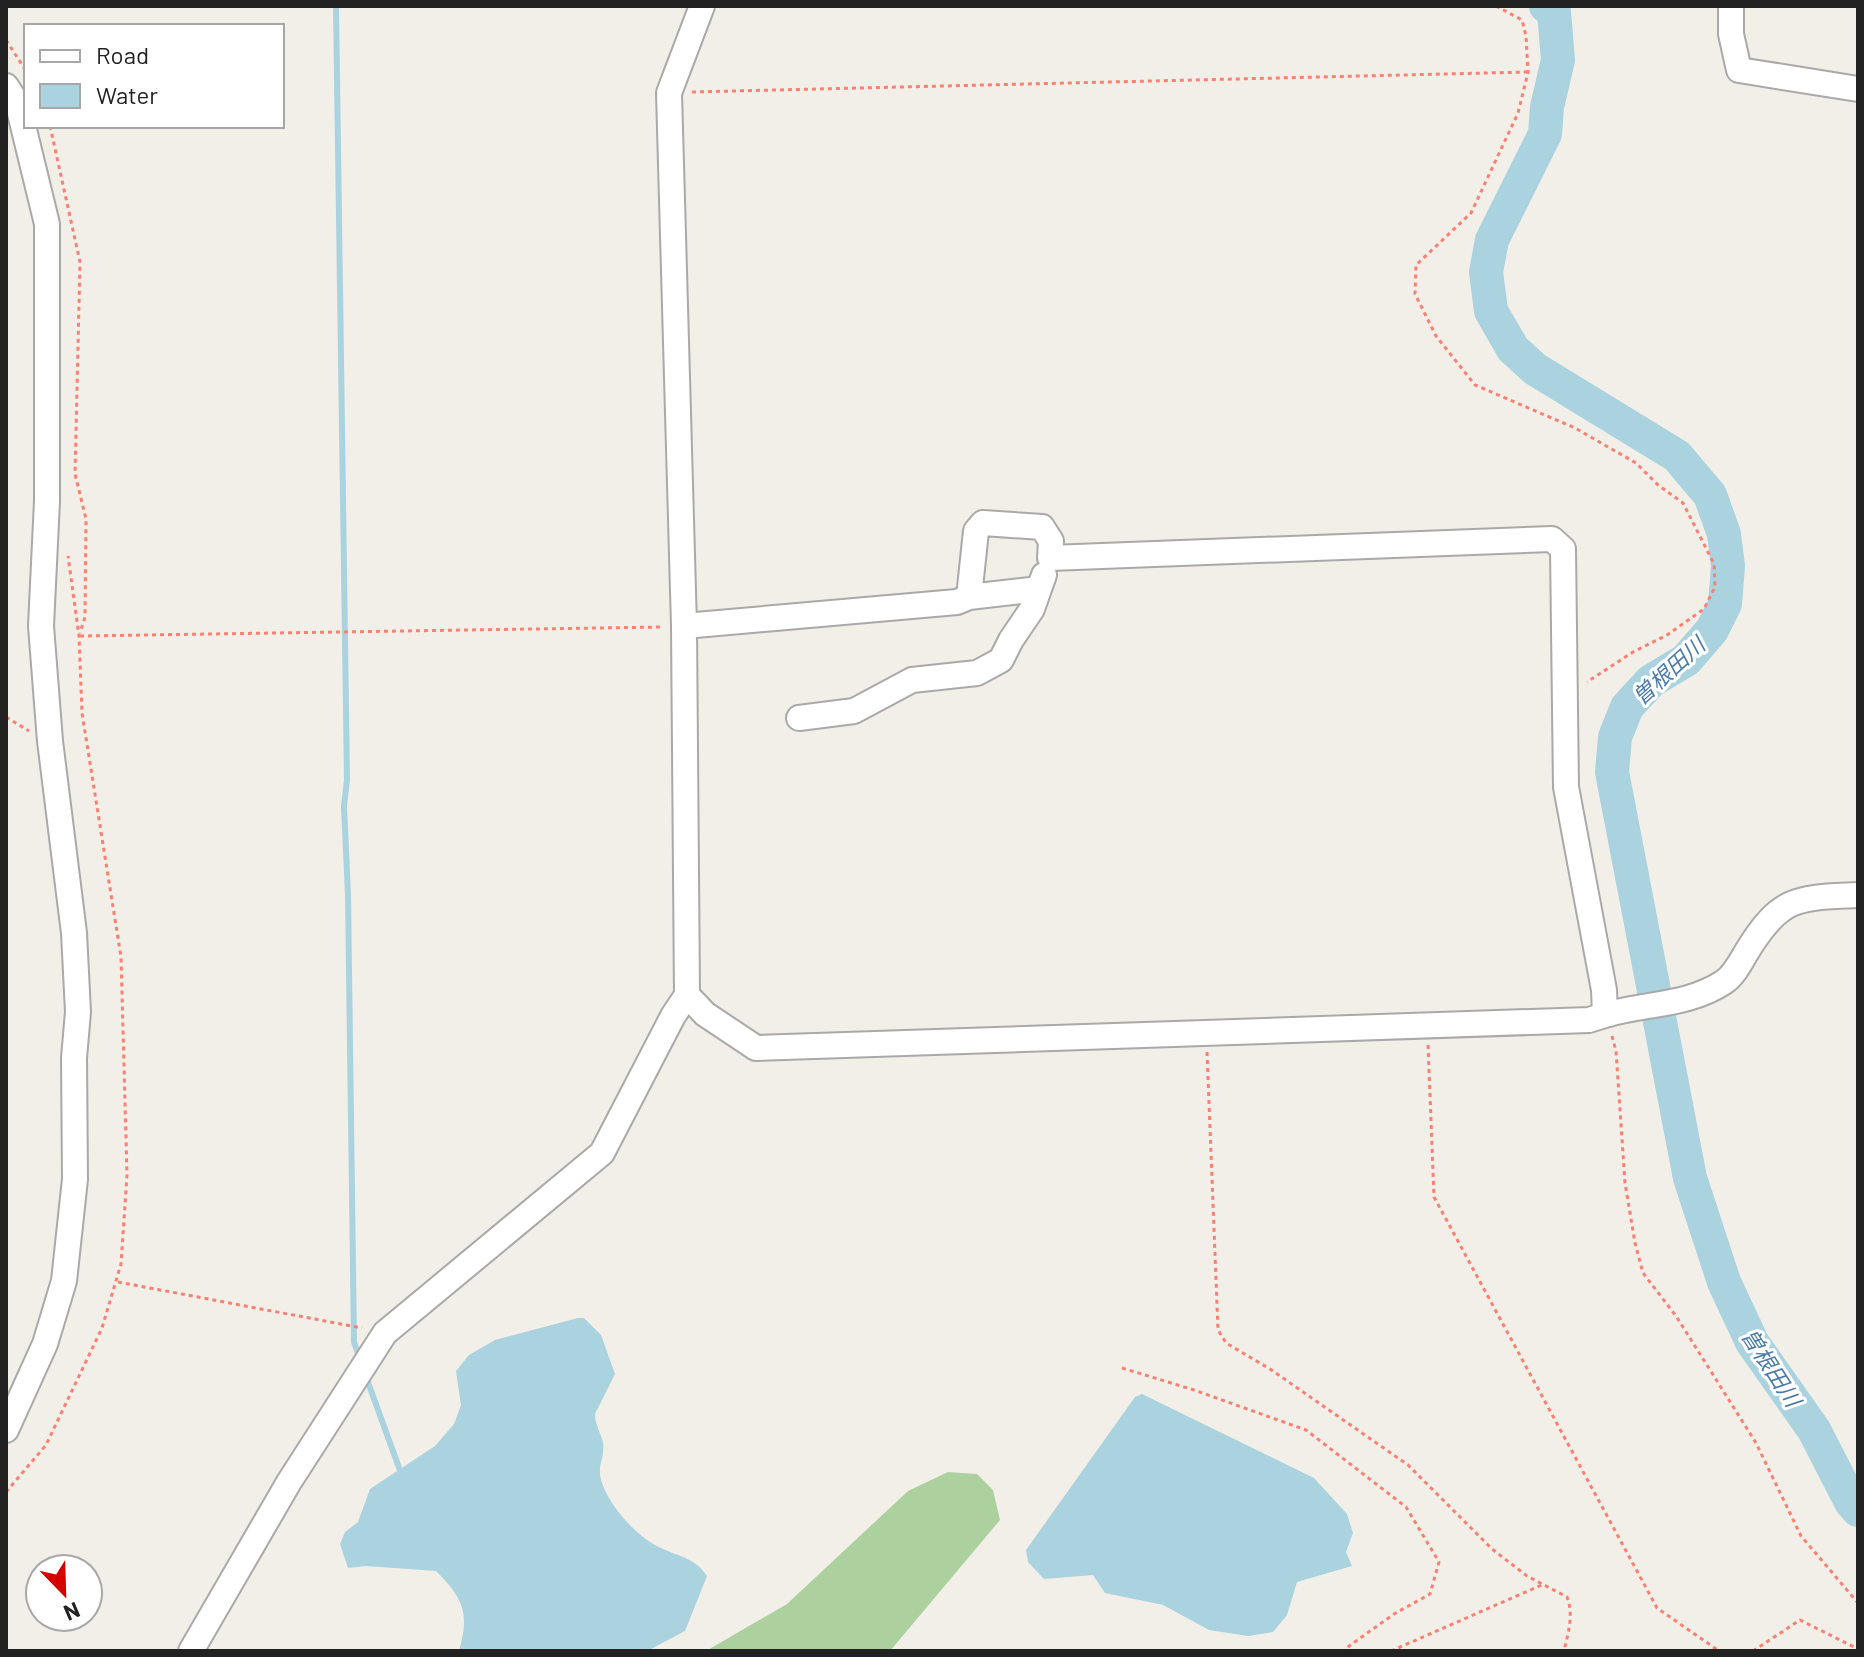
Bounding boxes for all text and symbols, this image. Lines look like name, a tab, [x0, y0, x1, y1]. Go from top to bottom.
legend	[24, 24, 284, 128]
text: Road	[96, 40, 149, 69]
text: Water	[96, 80, 158, 109]
water label: 曽根田川	[1627, 630, 1711, 709]
water label: 曽根田川	[1737, 1323, 1808, 1413]
north arrow	[24, 1553, 104, 1633]
text: N	[60, 1598, 84, 1627]

